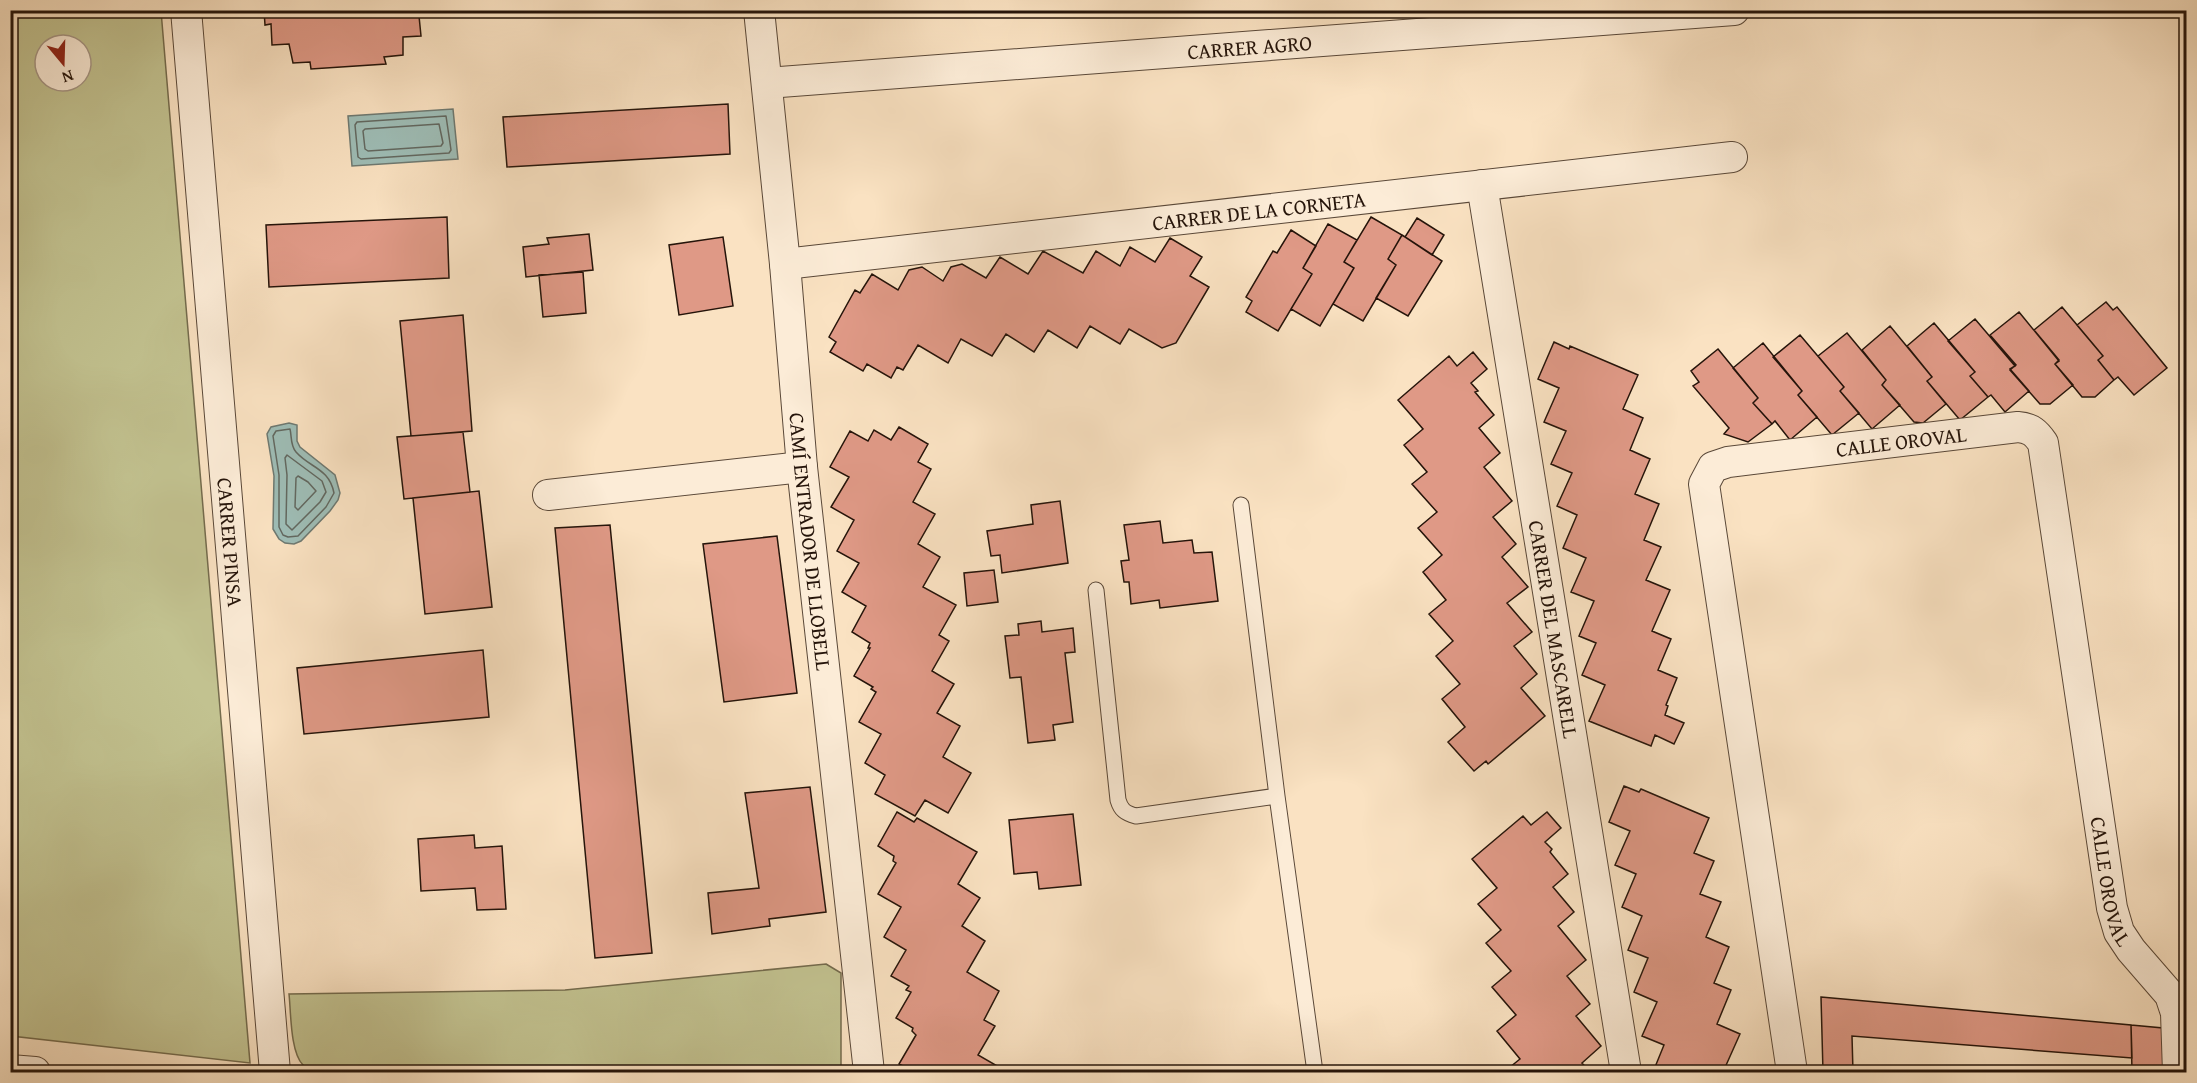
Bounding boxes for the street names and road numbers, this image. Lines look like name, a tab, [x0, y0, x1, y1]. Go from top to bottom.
street label: CARRER AGRO	[1186, 26, 1313, 67]
street label: CARRER DE LA CORNETA	[1151, 183, 1368, 238]
street label: CAMÍ ENTRADOR DE LLOBELL	[782, 411, 840, 672]
street label: CALLE OROVAL	[1834, 418, 1968, 464]
street label: CARRER PINSA	[210, 476, 251, 608]
street label: CARRER DEL MASCARELL	[1521, 518, 1587, 740]
street label: CALLE OROVAL	[2083, 814, 2140, 952]

